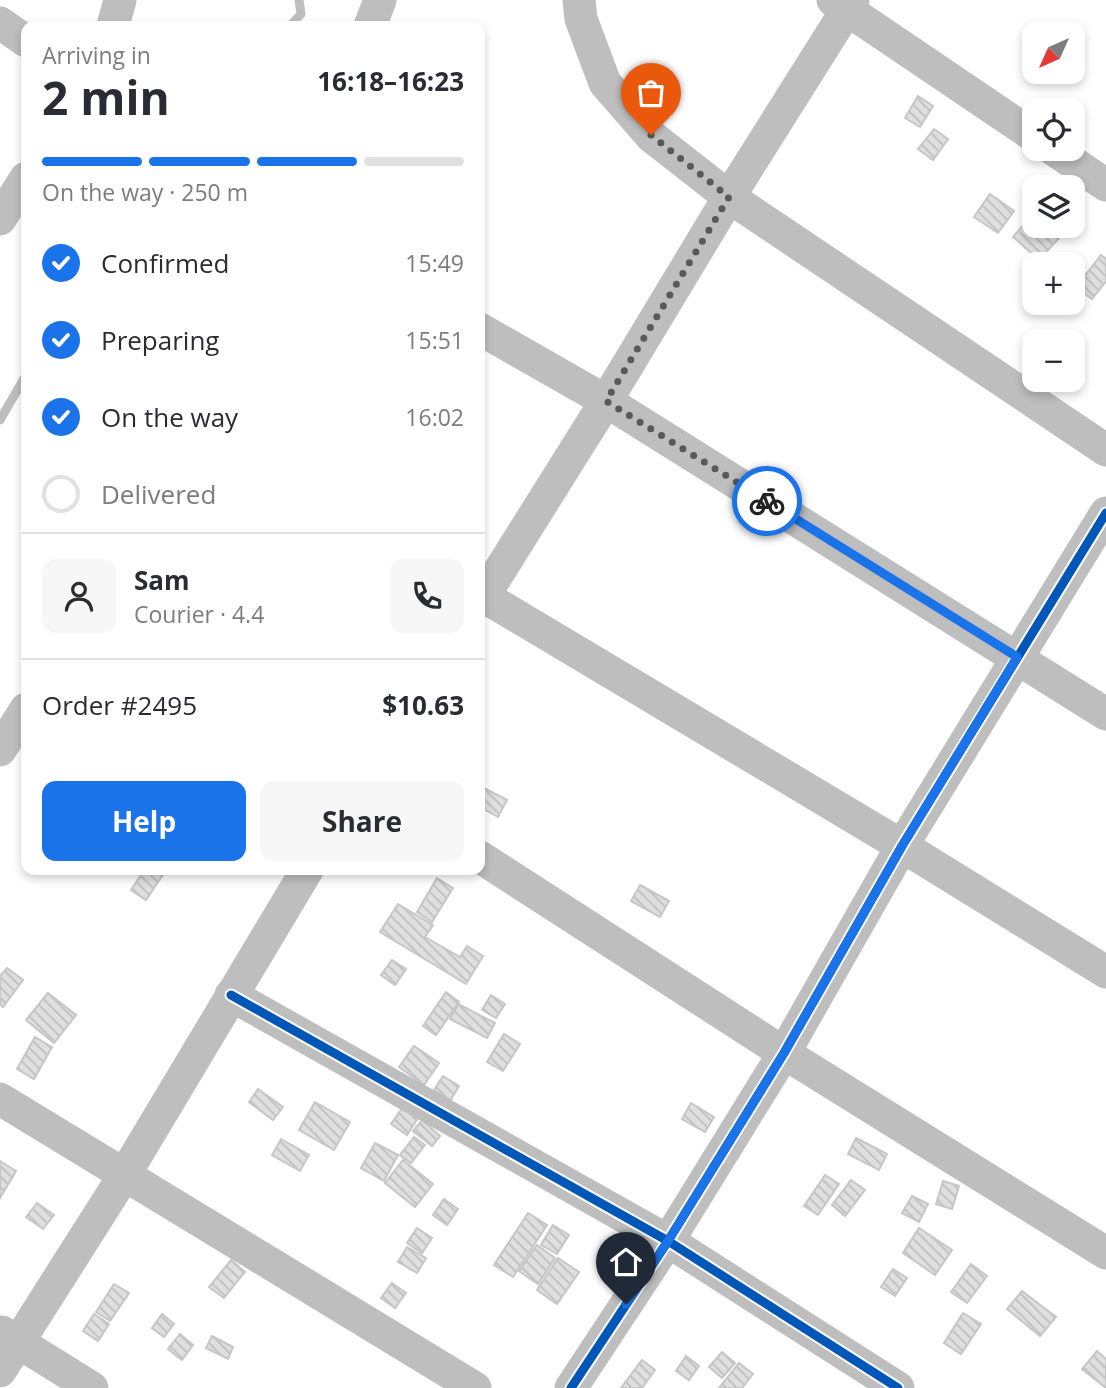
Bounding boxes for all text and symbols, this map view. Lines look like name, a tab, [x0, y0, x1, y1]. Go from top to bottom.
north arrow	[1022, 21, 1085, 84]
map controls	[1022, 21, 1085, 392]
text: Arriving in	[42, 39, 151, 71]
text: 16:18–16:23	[317, 63, 464, 99]
pin	[621, 63, 681, 135]
text: 2 min	[42, 66, 170, 128]
icon: bag	[632, 74, 670, 112]
button: locate	[1022, 98, 1085, 161]
button: layers	[1022, 175, 1085, 238]
text: On the way · 250 m	[42, 176, 248, 208]
icon: check	[42, 244, 80, 282]
text: Confirmed	[101, 245, 229, 281]
text: 15:49	[405, 247, 464, 279]
button: +	[1022, 252, 1085, 315]
icon: check	[42, 321, 80, 359]
text: Preparing	[101, 322, 219, 358]
text: 15:51	[405, 324, 464, 356]
button: −	[1022, 329, 1085, 392]
icon: check	[42, 398, 80, 436]
text: On the way	[101, 399, 238, 435]
text: 16:02	[405, 401, 464, 433]
courier	[732, 466, 802, 536]
text: Delivered	[101, 476, 216, 512]
icon: bike	[748, 482, 786, 520]
button: person	[42, 559, 116, 633]
button: phone	[390, 559, 464, 633]
text: Sam	[134, 562, 190, 598]
text: Courier · 4.4	[134, 598, 264, 630]
text: Order #2495	[42, 687, 197, 723]
text: $10.63	[382, 687, 464, 723]
button: Help	[42, 781, 246, 861]
button: Share	[260, 781, 464, 861]
pin	[596, 1232, 656, 1304]
icon: home	[607, 1243, 645, 1281]

